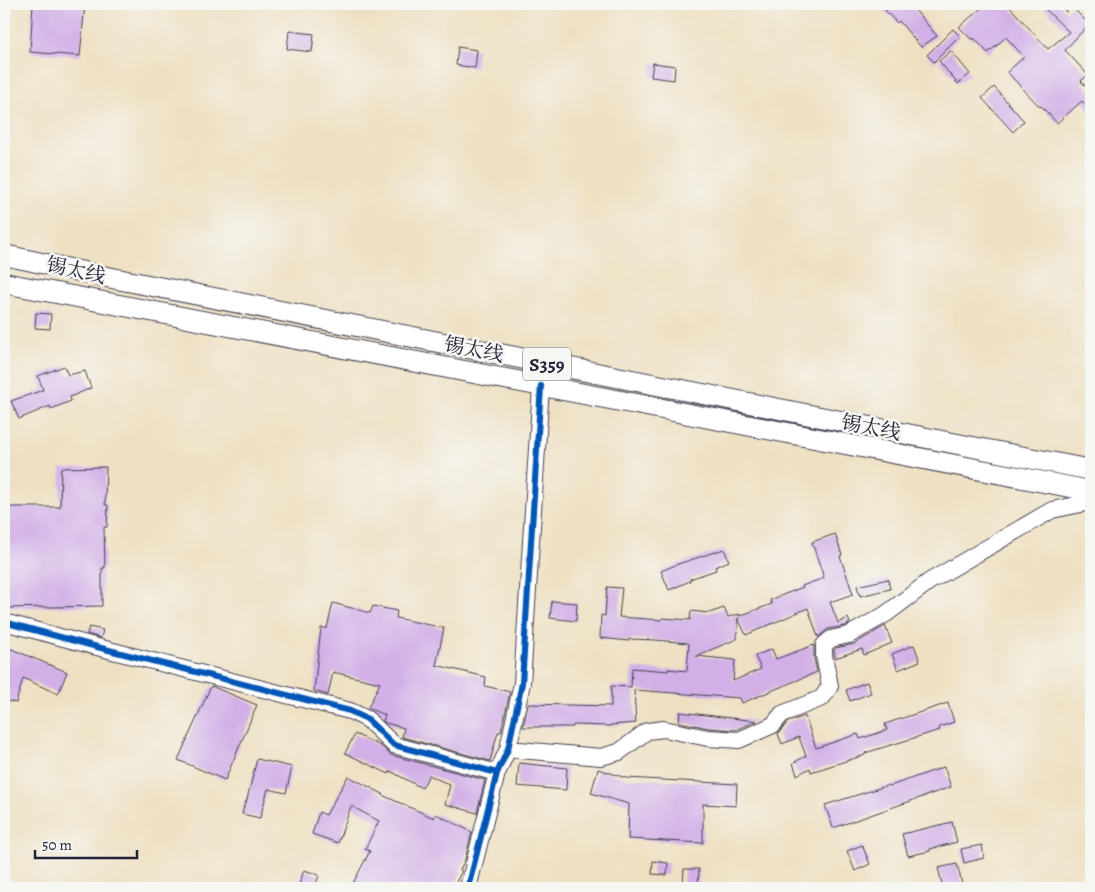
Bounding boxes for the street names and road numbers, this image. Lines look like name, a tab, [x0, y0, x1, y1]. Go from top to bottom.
street label: 锡太线	[44, 251, 108, 290]
street label: 锡太线	[442, 331, 506, 368]
road number: S359	[523, 348, 571, 380]
street label: 锡太线	[839, 409, 903, 446]

